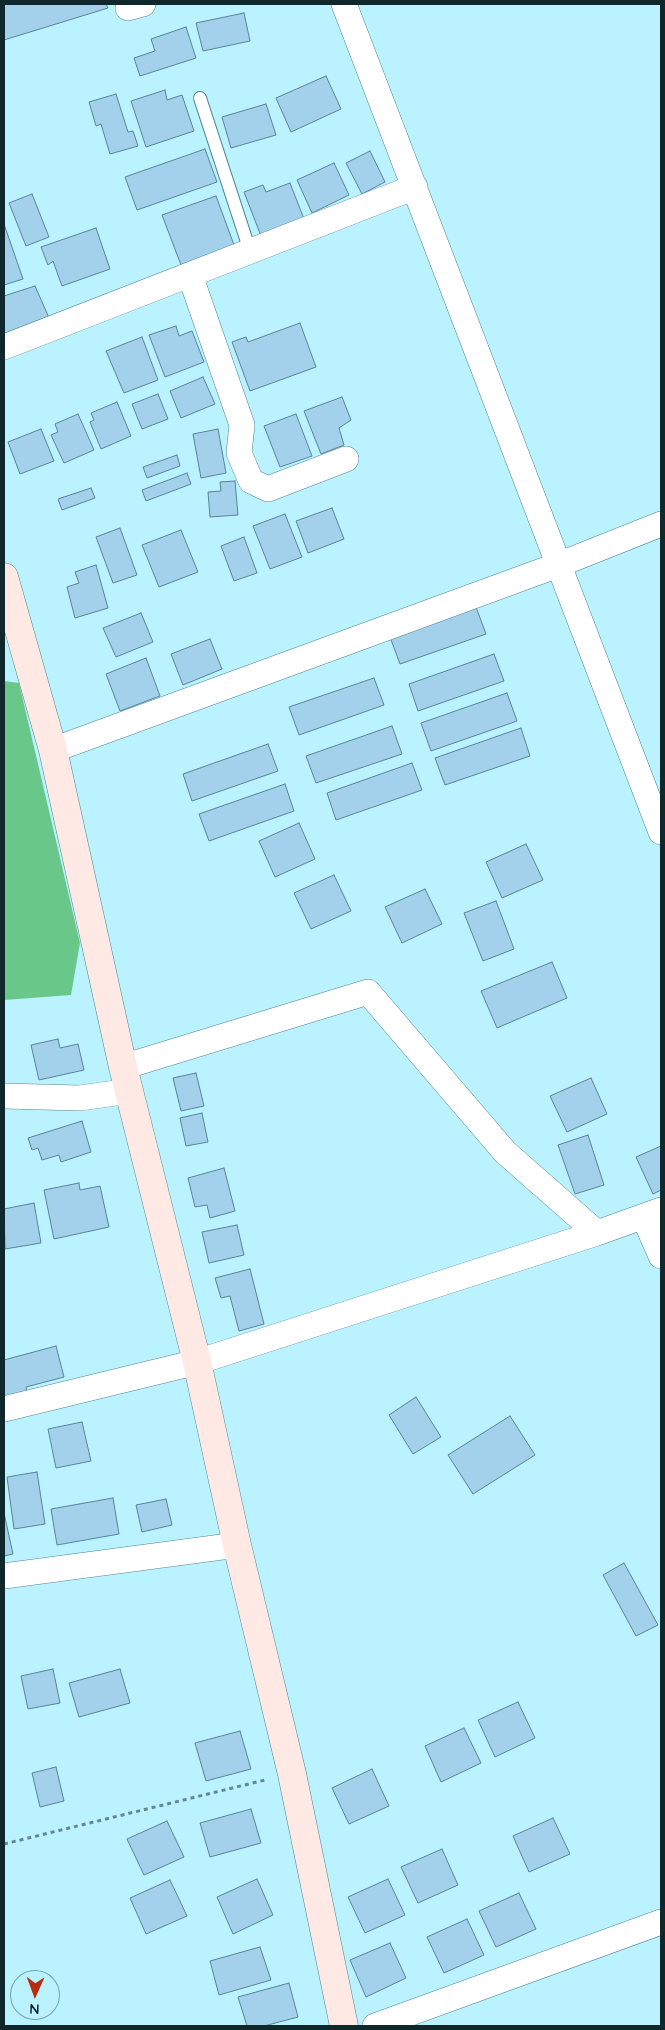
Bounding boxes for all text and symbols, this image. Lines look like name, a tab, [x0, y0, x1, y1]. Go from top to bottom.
north arrow	[10, 1970, 60, 2020]
text: N	[29, 2000, 40, 2018]

